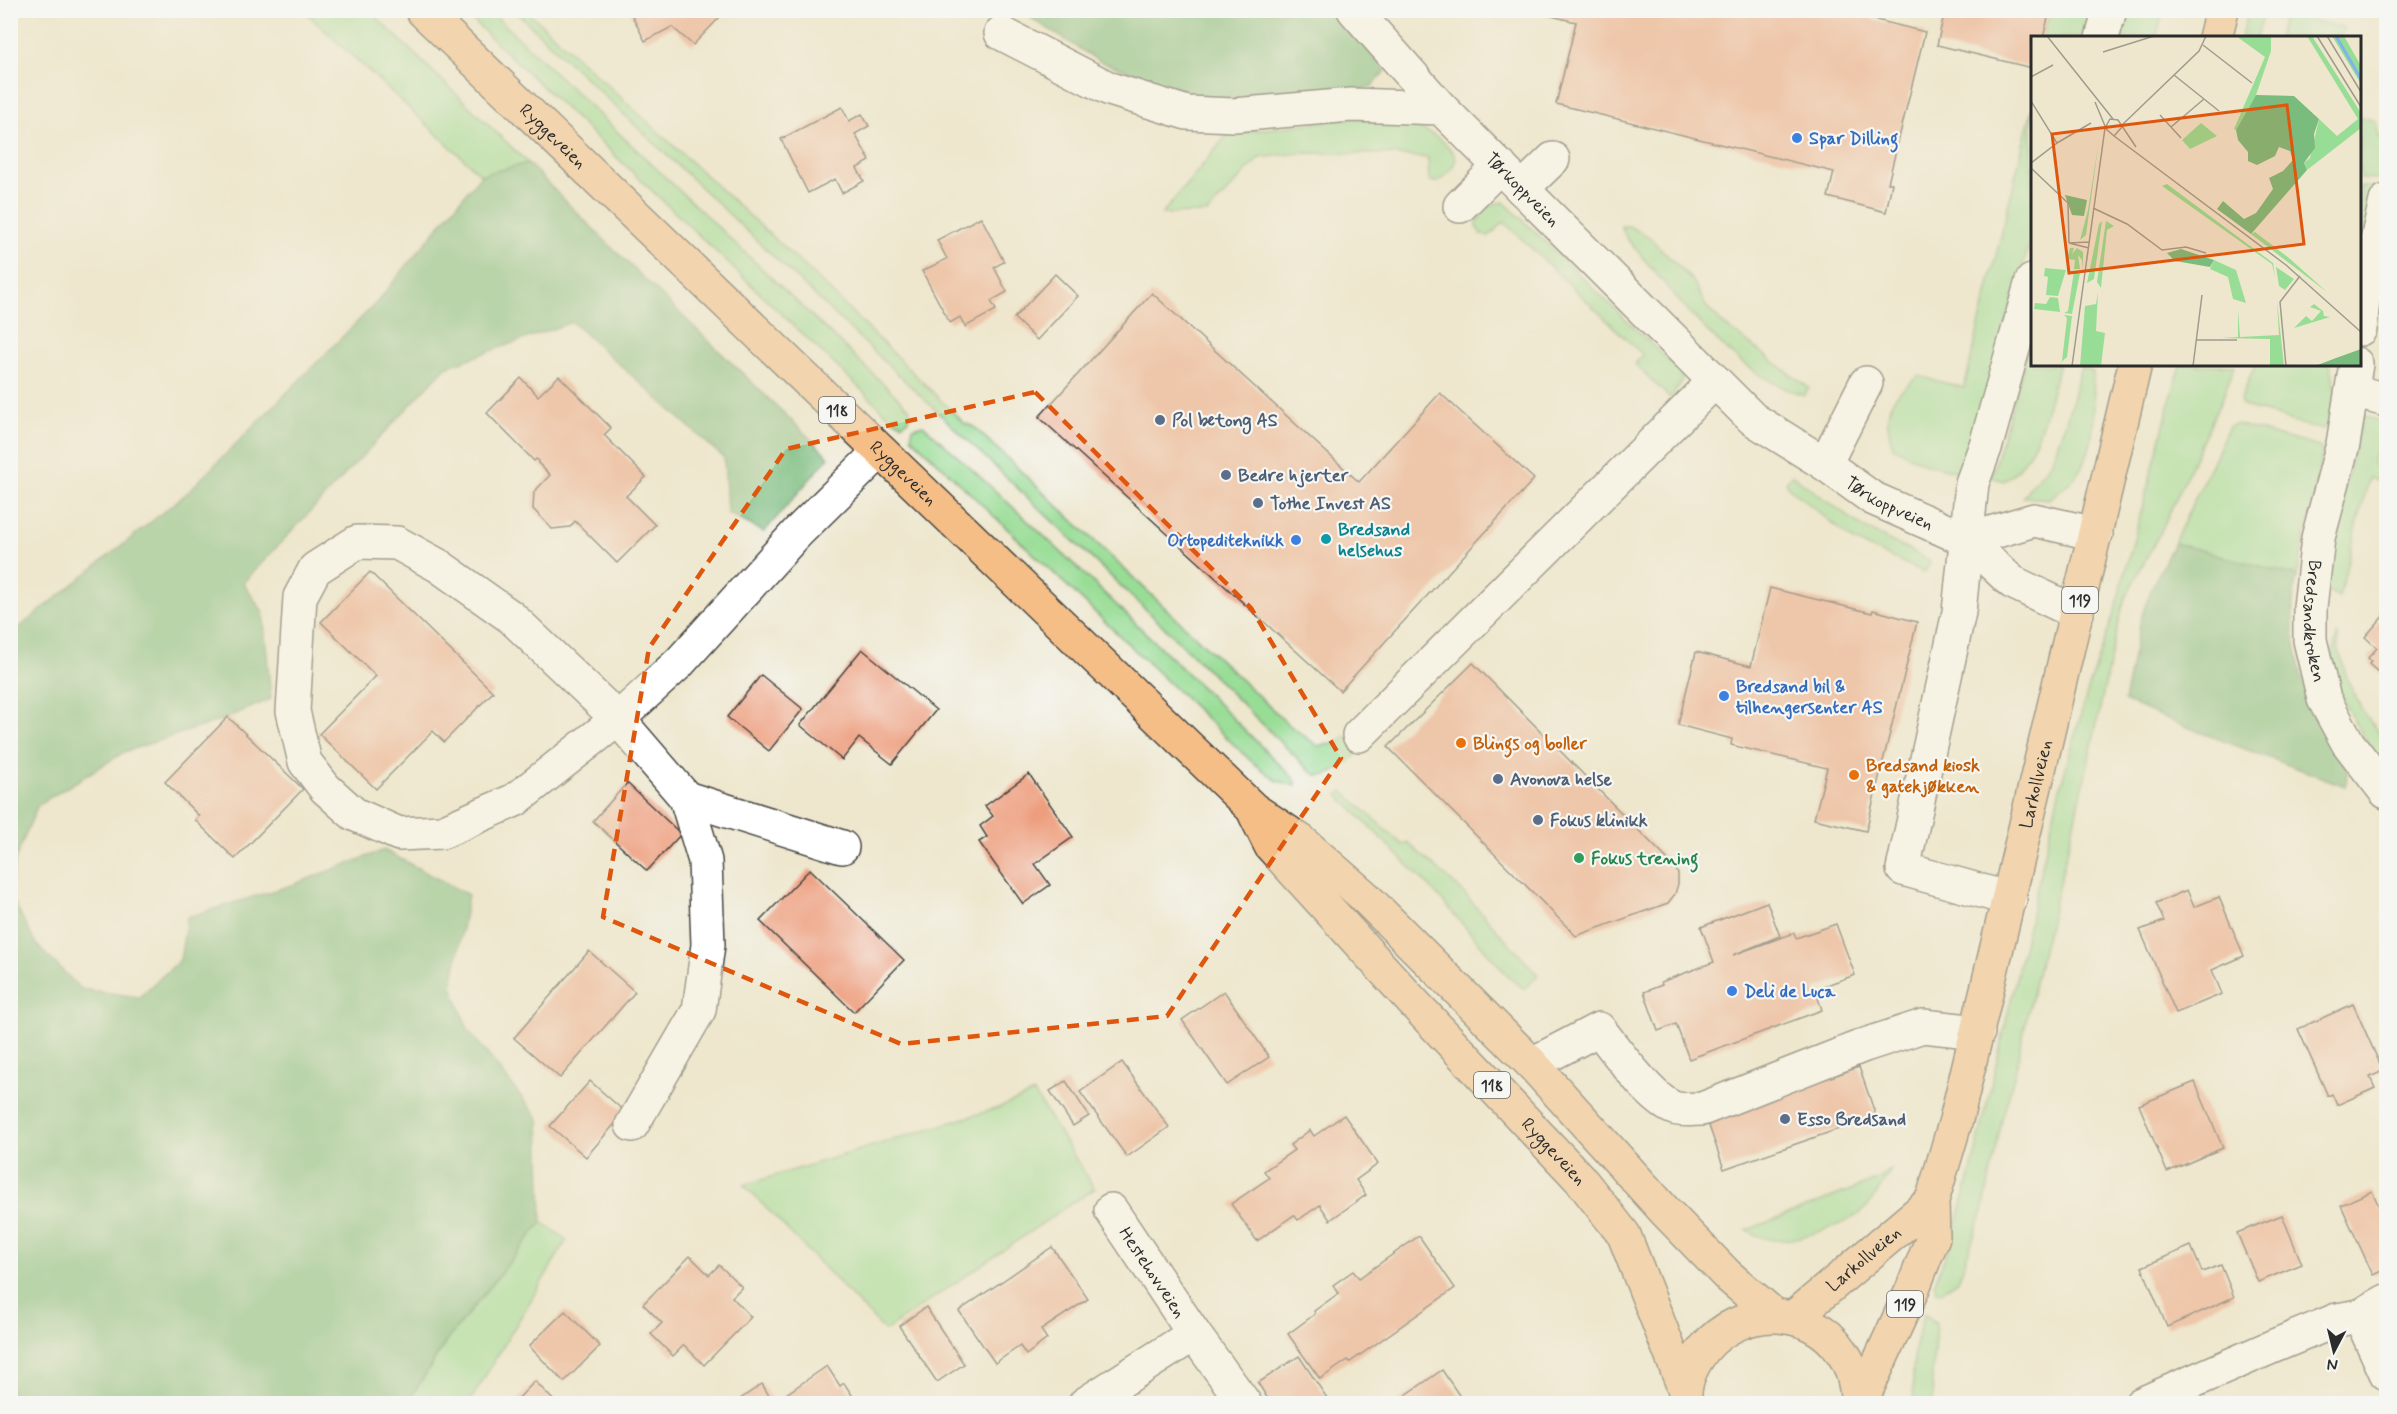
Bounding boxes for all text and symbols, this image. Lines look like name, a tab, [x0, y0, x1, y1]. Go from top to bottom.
inset map	[2031, 36, 2361, 366]
street label: Ryggeveien	[514, 99, 591, 175]
place label: Spar Dilling	[1809, 127, 1898, 153]
marker: Spar Dilling	[1790, 131, 1804, 145]
street label: Tørkoppveien	[1479, 147, 1565, 233]
road number: 118	[819, 397, 855, 423]
place label: Pol betong AS	[1172, 409, 1278, 435]
marker: Pol betong AS	[1153, 413, 1167, 427]
street label: Ryggeveien	[864, 436, 942, 512]
place label: Bedre hjerter	[1238, 464, 1349, 488]
marker: Bedre hjerter	[1219, 468, 1233, 482]
street label: Tørkoppveien	[1840, 471, 1937, 537]
place label: Tothe Invest AS	[1270, 492, 1391, 516]
marker: Tothe Invest AS	[1251, 496, 1265, 510]
place label: Bredsand helsehus	[1338, 518, 1410, 563]
place label: Ortopediteknikk	[1167, 529, 1284, 553]
marker: Bredsand helsehus	[1319, 532, 1333, 546]
marker: Ortopediteknikk	[1289, 533, 1303, 547]
street label: Bredsandkroken	[2297, 558, 2331, 685]
road number: 119	[2062, 587, 2098, 613]
place label: Bredsand bil & tilhengersenter AS	[1736, 675, 1883, 720]
marker: Bredsand bil & tilhengersenter AS	[1717, 689, 1731, 703]
place label: Blings og boller	[1473, 732, 1587, 758]
marker: Blings og boller	[1454, 736, 1468, 750]
street label: Larkollveien	[2014, 738, 2059, 831]
place label: Bredsand kiosk & gatekjøkken	[1866, 754, 1980, 799]
place label: Avonova helse	[1510, 768, 1613, 792]
marker: Bredsand kiosk & gatekjøkken	[1847, 768, 1861, 782]
marker: Avonova helse	[1491, 772, 1505, 786]
place label: Fokus klinikk	[1550, 809, 1648, 833]
marker: Fokus klinikk	[1531, 813, 1545, 827]
place label: Fokus trening	[1591, 847, 1699, 873]
marker: Fokus trening	[1572, 851, 1586, 865]
place label: Deli de Luca	[1744, 980, 1836, 1004]
marker: Deli de Luca	[1725, 984, 1739, 998]
road number: 118	[1474, 1072, 1510, 1098]
place label: Esso Bredsand	[1797, 1108, 1906, 1132]
marker: Esso Bredsand	[1778, 1112, 1792, 1126]
street label: Ryggeveien	[1515, 1113, 1591, 1191]
street label: Larkollveien	[1822, 1221, 1906, 1298]
street label: Hestehovveien	[1113, 1223, 1191, 1323]
road number: 119	[1887, 1291, 1923, 1317]
north arrow	[2304, 1321, 2364, 1381]
text: N	[2326, 1353, 2339, 1375]

